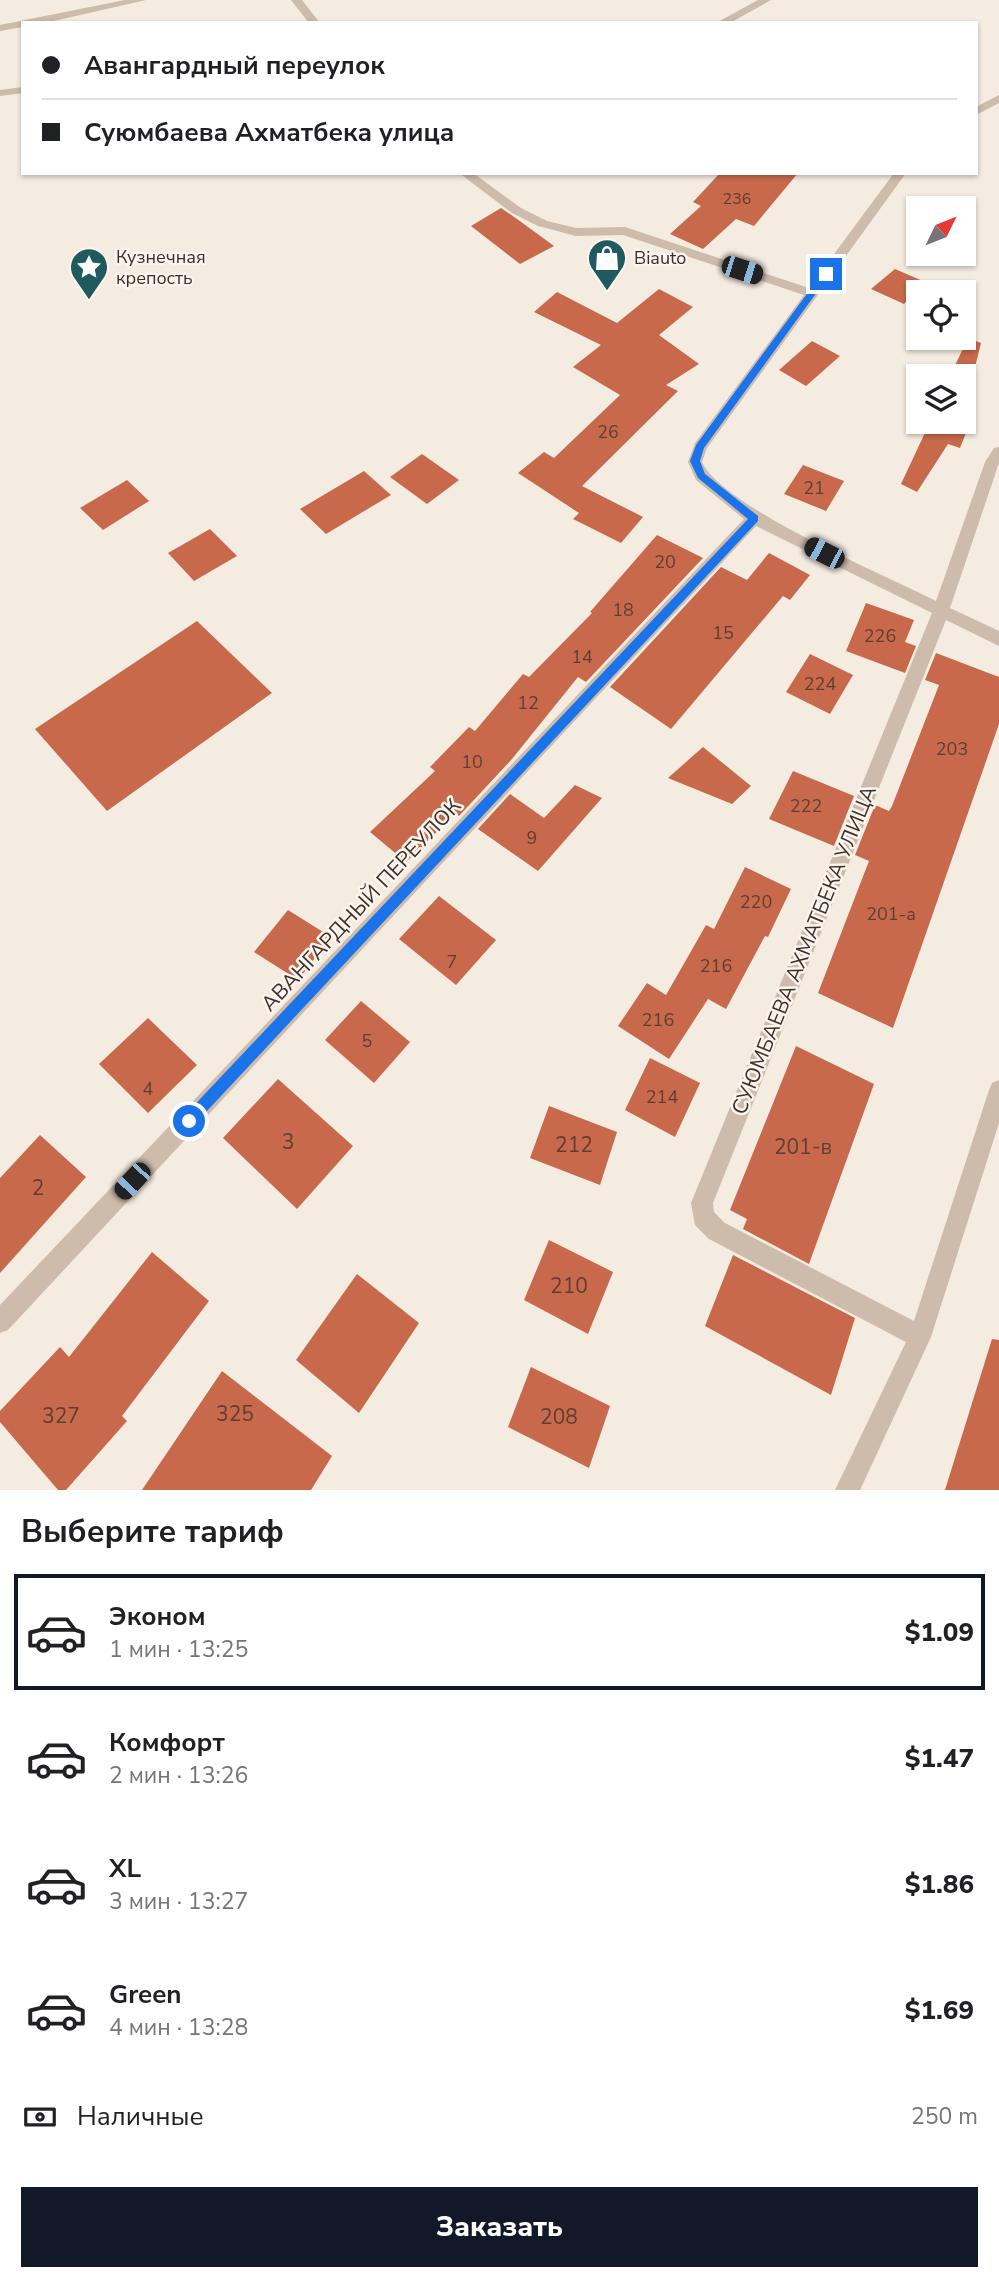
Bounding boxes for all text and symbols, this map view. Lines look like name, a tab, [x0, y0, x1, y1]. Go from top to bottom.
text: Авангардный переулок	[84, 48, 385, 83]
text: Суюмбаева Ахматбека улица	[84, 115, 454, 150]
house number: 236	[723, 188, 751, 210]
north arrow	[906, 196, 976, 266]
map controls	[906, 196, 976, 434]
shop icon: Biauto	[586, 237, 628, 292]
place label: Кузнечная крепость	[116, 245, 206, 290]
place icon: Кузнечная крепость	[68, 246, 110, 301]
place label: Biauto	[634, 246, 686, 270]
car	[719, 254, 766, 286]
route end	[810, 258, 842, 290]
button: locate	[906, 280, 976, 350]
button: layers	[906, 364, 976, 434]
house number: 26	[597, 420, 619, 444]
house number: 21	[803, 476, 825, 500]
car	[801, 534, 848, 572]
house number: 20	[654, 550, 676, 574]
house number: 18	[612, 598, 634, 622]
house number: 15	[712, 621, 734, 645]
house number: 226	[864, 624, 896, 648]
house number: 14	[571, 645, 593, 669]
house number: 224	[804, 672, 836, 696]
house number: 12	[517, 691, 539, 715]
house number: 203	[936, 737, 968, 761]
house number: 10	[461, 750, 483, 774]
street label: СУЮМБАЕВА АХМАТБЕКА УЛИЦА	[725, 781, 883, 1119]
street label: АВАНГАРДНЫЙ ПЕРЕУЛОК	[255, 792, 467, 1017]
house number: 222	[790, 794, 822, 818]
house number: 9	[527, 826, 537, 850]
house number: 220	[740, 890, 772, 914]
house number: 201-a	[866, 902, 916, 926]
house number: 7	[447, 950, 457, 974]
house number: 216	[700, 954, 732, 978]
house number: 216	[642, 1008, 674, 1032]
house number: 5	[362, 1029, 372, 1053]
house number: 4	[143, 1077, 154, 1101]
house number: 214	[646, 1085, 678, 1109]
route start	[173, 1105, 205, 1137]
house number: 3	[282, 1128, 294, 1156]
house number: 212	[555, 1131, 593, 1159]
house number: 201-в	[774, 1133, 832, 1161]
car	[110, 1158, 155, 1204]
house number: 2	[32, 1174, 44, 1202]
house number: 210	[550, 1272, 588, 1300]
house number: 325	[216, 1400, 254, 1428]
house number: 327	[42, 1402, 80, 1430]
house number: 208	[540, 1403, 578, 1431]
text: Выберите тариф	[21, 1510, 284, 1553]
text: Эконом	[109, 1599, 206, 1634]
icon: car	[25, 1601, 88, 1664]
text: $1.09	[905, 1615, 974, 1650]
text: 1 мин · 13:25	[109, 1634, 248, 1665]
text: Комфорт	[109, 1725, 225, 1760]
icon: car	[25, 1727, 88, 1790]
text: $1.47	[905, 1741, 974, 1776]
text: 2 мин · 13:26	[109, 1760, 248, 1791]
text: XL	[109, 1851, 141, 1886]
icon: car	[25, 1853, 88, 1916]
text: $1.86	[905, 1867, 974, 1902]
text: 3 мин · 13:27	[109, 1886, 248, 1917]
text: Green	[109, 1977, 182, 2012]
icon: car	[25, 1979, 88, 2042]
text: $1.69	[905, 1993, 974, 2028]
text: 4 мин · 13:28	[109, 2012, 248, 2043]
icon: cash	[21, 2098, 59, 2136]
text: Наличные	[77, 2099, 204, 2134]
text: 250 m	[911, 2101, 978, 2132]
button: Заказать	[21, 2187, 978, 2267]

